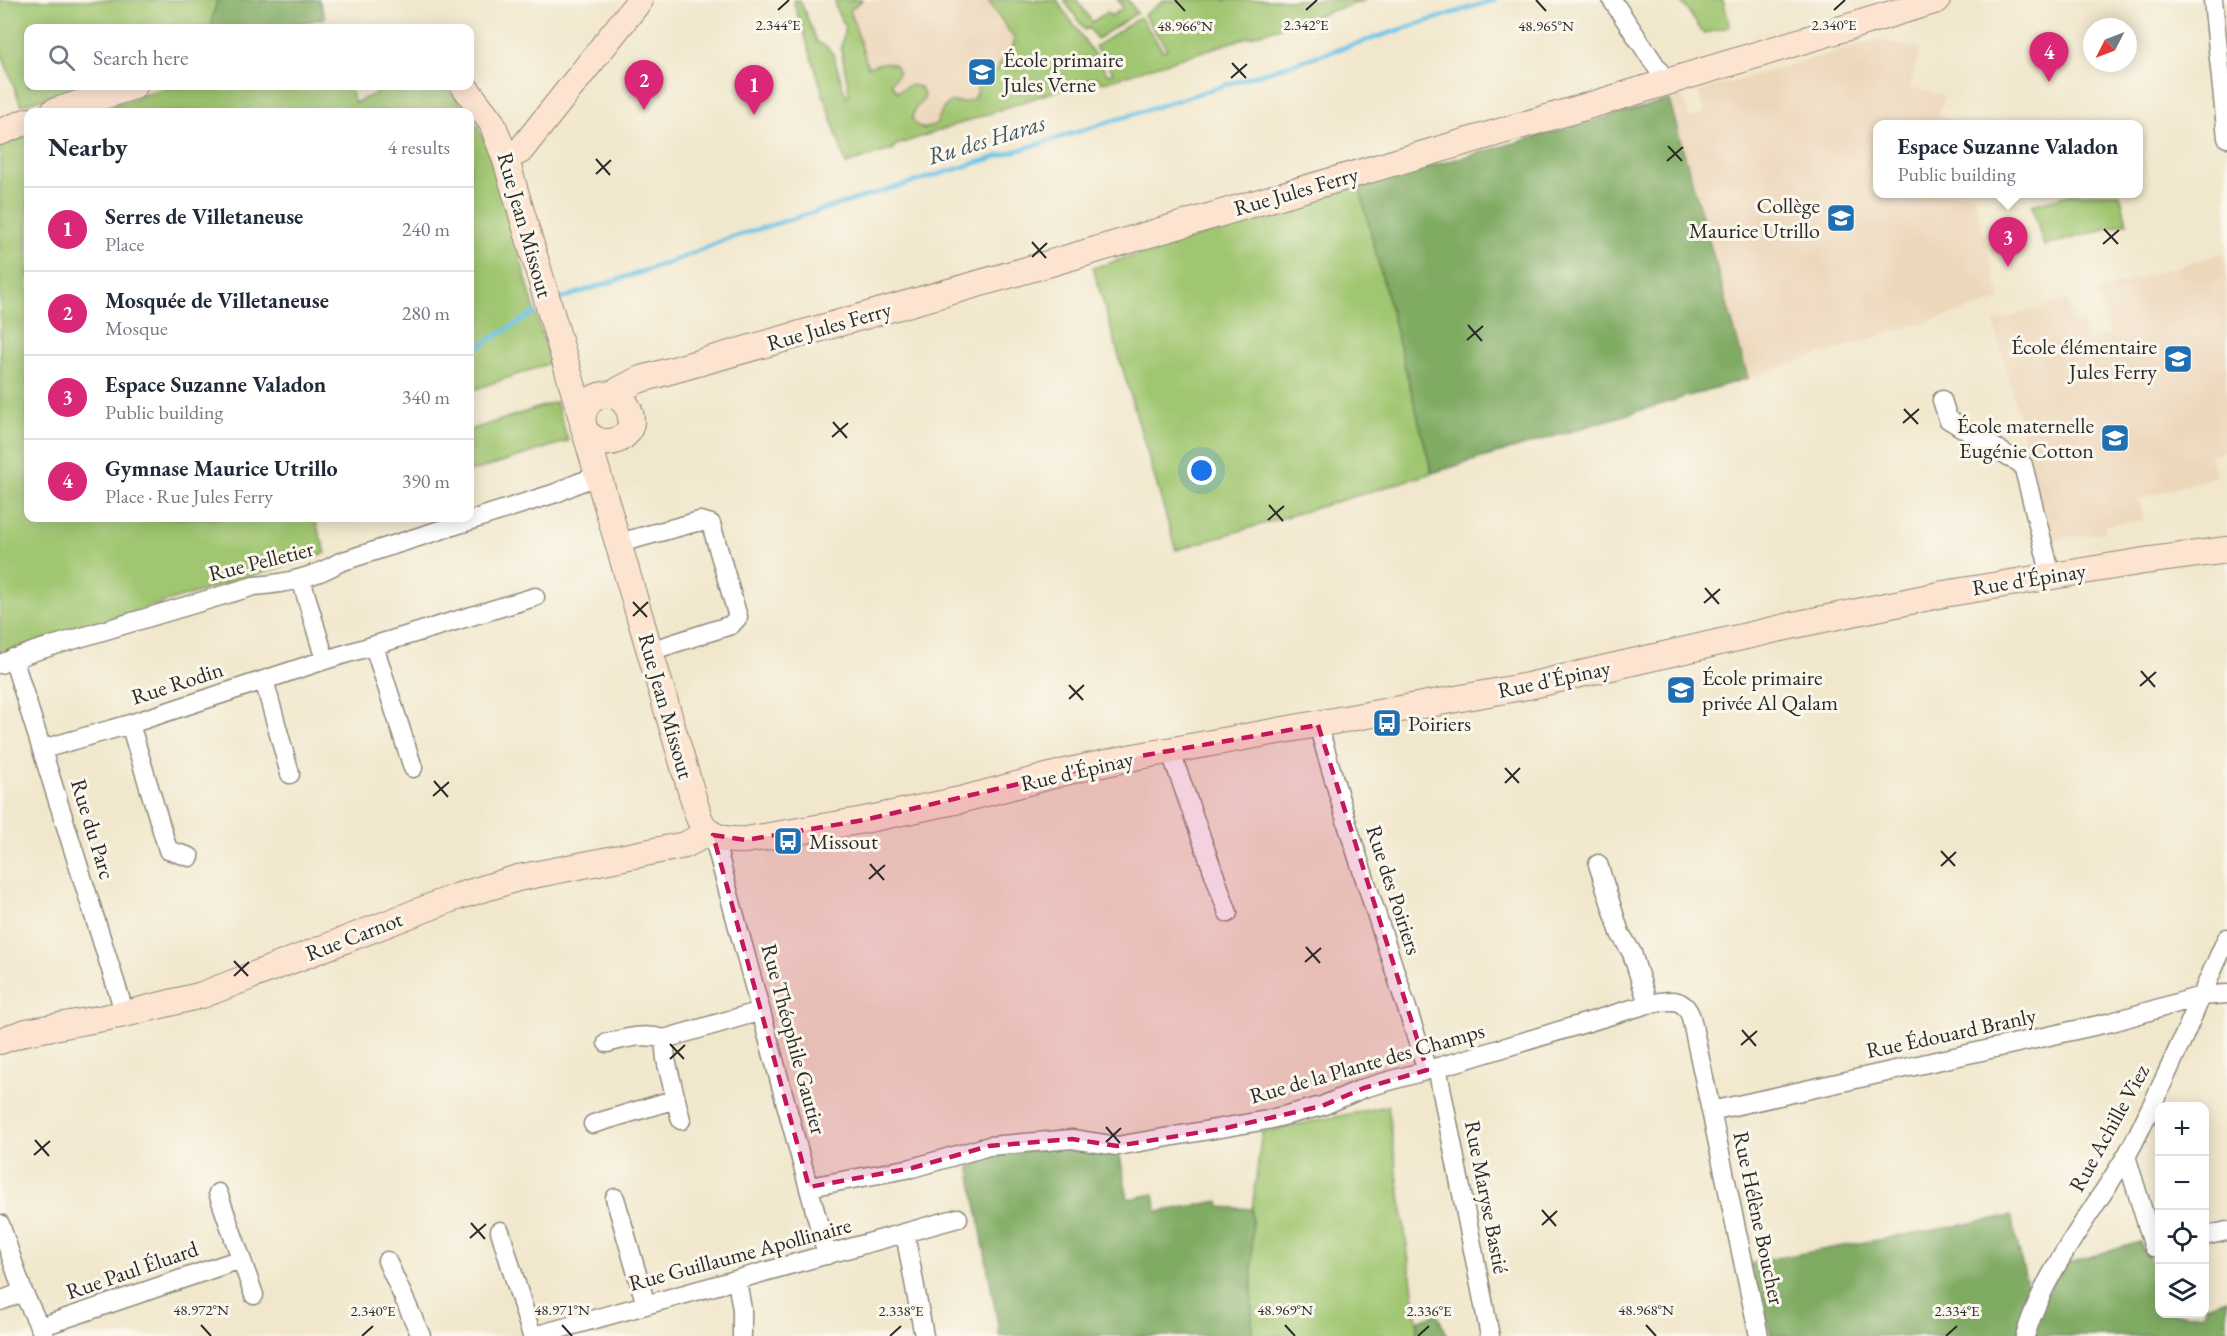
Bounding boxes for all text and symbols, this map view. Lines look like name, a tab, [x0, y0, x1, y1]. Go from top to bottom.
text: 2.344°E	[755, 15, 801, 34]
text: 2.342°E	[1283, 15, 1329, 34]
text: 2.340°E	[1811, 15, 1857, 34]
text: 48.966°N	[1157, 16, 1213, 35]
text: 48.965°N	[1518, 16, 1574, 35]
north arrow	[2083, 18, 2137, 72]
search box	[24, 24, 474, 90]
pin: 4	[2030, 32, 2068, 82]
icon: search	[45, 41, 78, 74]
text: Search here	[93, 43, 188, 72]
place label: École primaire Jules Verne	[1001, 45, 1124, 99]
school or university icon: École primaire Jules Verne	[966, 56, 998, 88]
pin: 2	[624, 60, 664, 110]
pin: 1	[734, 66, 774, 115]
water label: Ru des Haras	[923, 106, 1049, 172]
popup	[1873, 120, 2143, 198]
text: Nearby	[48, 130, 128, 164]
text: Espace Suzanne Valadon	[1897, 132, 2119, 161]
text: 4 results	[387, 134, 450, 160]
street label: Rue Jean Missout	[490, 149, 560, 301]
street label: Rue Jules Ferry	[1230, 159, 1362, 223]
text: Public building	[1897, 161, 2016, 187]
place label: Collège Maurice Utrillo	[1689, 191, 1820, 245]
text: Serres de Villetaneuse	[105, 202, 303, 231]
school or university icon: Collège Maurice Utrillo	[1825, 202, 1857, 234]
text: 1	[62, 216, 73, 242]
text: 240 m	[402, 216, 450, 242]
pin: 3	[1988, 218, 2028, 267]
text: Place	[105, 231, 144, 257]
text: Mosquée de Villetaneuse	[105, 286, 329, 315]
street label: Rue Jules Ferry	[763, 294, 895, 358]
text: 2	[62, 300, 73, 326]
text: 280 m	[402, 300, 450, 326]
text: Mosque	[105, 315, 168, 341]
place label: École élémentaire Jules Ferry	[2011, 332, 2157, 386]
school or university icon: École élémentaire Jules Ferry	[2162, 343, 2194, 375]
text: Espace Suzanne Valadon	[105, 370, 326, 399]
text: 3	[62, 384, 73, 410]
text: 340 m	[402, 384, 450, 410]
text: Public building	[105, 399, 223, 425]
place label: École maternelle Eugénie Cotton	[1957, 411, 2094, 465]
school or university icon: École maternelle Eugénie Cotton	[2099, 422, 2131, 454]
text: Gymnase Maurice Utrillo	[105, 454, 337, 483]
your location	[1187, 456, 1216, 485]
text: 4	[62, 468, 73, 494]
text: 390 m	[402, 468, 450, 494]
text: Place · Rue Jules Ferry	[105, 483, 273, 509]
street label: Rue Pelletier	[205, 534, 317, 588]
street label: Rue d'Épinay	[1970, 556, 2088, 602]
street label: Rue Jean Missout	[631, 630, 701, 782]
street label: Rue d'Épinay	[1495, 653, 1614, 705]
street label: Rue Rodin	[127, 654, 227, 711]
place label: École primaire privée Al Qalam	[1702, 663, 1838, 717]
school or university icon: École primaire privée Al Qalam	[1665, 674, 1697, 706]
bus stop icon: Poiriers	[1371, 707, 1403, 739]
place label: Poiriers	[1408, 709, 1471, 738]
street label: Rue d'Épinay	[1018, 744, 1137, 798]
street label: Rue du Parc	[64, 775, 122, 883]
street label: Rue des Poiriers	[1359, 822, 1429, 958]
bus stop icon: Missout	[772, 825, 804, 857]
place label: Missout	[809, 827, 878, 856]
street label: Rue Carnot	[301, 904, 407, 968]
street label: Rue Théophile Gautier	[755, 940, 834, 1138]
street label: Rue Édouard Branly	[1863, 1001, 2039, 1065]
street label: Rue de la Plante des Champs	[1246, 1016, 1488, 1110]
street label: Rue Achille Viez	[2062, 1059, 2156, 1197]
map controls	[2155, 1102, 2209, 1318]
button: +	[2155, 1102, 2209, 1156]
street label: Rue Maryse Bastié	[1458, 1118, 1516, 1276]
street label: Rue Hélène Boucher	[1726, 1129, 1792, 1308]
button: −	[2155, 1156, 2209, 1210]
street label: Rue Guillaume Apollinaire	[626, 1210, 855, 1298]
button: locate	[2155, 1210, 2209, 1264]
street label: Rue Paul Éluard	[62, 1234, 203, 1306]
button: layers	[2155, 1264, 2209, 1318]
text: 48.972°N	[173, 1300, 229, 1319]
text: 48.971°N	[534, 1300, 590, 1319]
text: 48.969°N	[1257, 1300, 1313, 1319]
text: 48.968°N	[1618, 1300, 1674, 1319]
text: 2.340°E	[350, 1301, 396, 1320]
text: 2.338°E	[878, 1301, 924, 1320]
text: 2.336°E	[1406, 1301, 1452, 1320]
text: 2.334°E	[1934, 1301, 1980, 1320]

